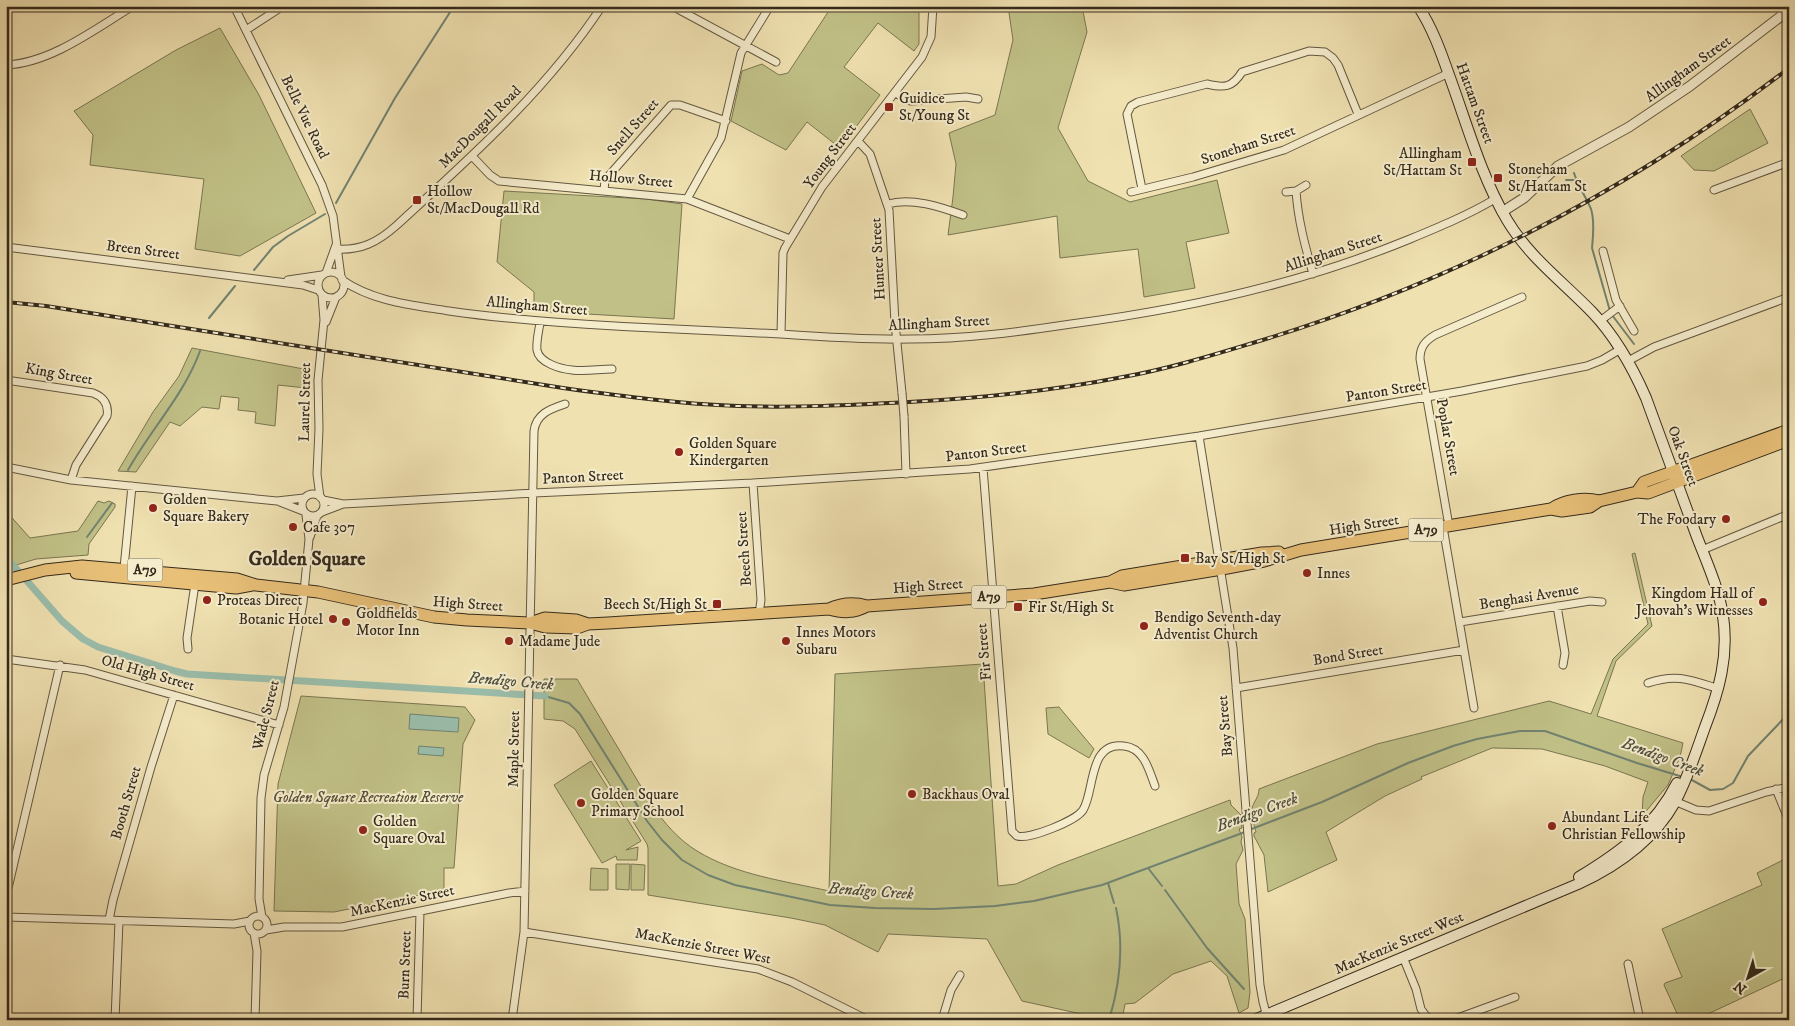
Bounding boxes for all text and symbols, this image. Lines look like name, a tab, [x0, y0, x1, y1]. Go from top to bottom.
street label: Allingham Street	[1641, 31, 1735, 107]
street label: Hattam Street	[1452, 60, 1499, 146]
street label: Belle Vue Road	[277, 72, 334, 162]
street label: MacDougall Road	[435, 81, 526, 172]
place label: Guidice St/Young St	[899, 89, 970, 125]
street label: Snell Street	[603, 94, 663, 159]
marker: Guidice St/Young St	[883, 101, 895, 113]
street label: Young Street	[799, 119, 861, 192]
street label: Stoneham Street	[1198, 121, 1298, 169]
place label: Allingham St/Hattam St	[1383, 144, 1462, 180]
marker: Allingham St/Hattam St	[1466, 156, 1478, 168]
place label: Stoneham St/Hattam St	[1508, 160, 1587, 196]
street label: Hollow Street	[588, 166, 674, 192]
marker: Stoneham St/Hattam St	[1492, 172, 1504, 184]
place label: Hollow St/MacDougall Rd	[427, 182, 540, 218]
marker: Hollow St/MacDougall Rd	[411, 194, 423, 206]
street label: Hunter Street	[866, 217, 890, 301]
street label: Allingham Street	[1282, 227, 1385, 277]
street label: Breen Street	[105, 236, 181, 264]
street label: Allingham Street	[485, 292, 589, 320]
street label: Allingham Street	[888, 311, 991, 335]
street label: King Street	[24, 359, 94, 389]
street label: Laurel Street	[295, 362, 315, 442]
street label: Panton Street	[1344, 375, 1428, 407]
street label: Poplar Street	[1432, 397, 1464, 477]
street label: Oak Street	[1663, 423, 1703, 489]
place label: Golden Square Kindergarten	[689, 434, 777, 470]
street label: Panton Street	[944, 438, 1028, 466]
marker: Golden Square Kindergarten	[673, 446, 685, 458]
street label: Panton Street	[542, 465, 624, 489]
place label: Golden Square Bakery	[163, 490, 250, 526]
marker: Golden Square Bakery	[147, 502, 159, 514]
street label: High Street	[1328, 510, 1400, 540]
place label: The Foodary	[1638, 510, 1717, 529]
street label: Beech Street	[732, 511, 756, 587]
marker: The Foodary	[1720, 513, 1732, 525]
place label: Cafe 307	[303, 518, 355, 537]
road number: A79	[1408, 518, 1444, 542]
marker: Cafe 307	[287, 521, 299, 533]
district label: Golden Square	[249, 547, 366, 572]
place label: Bay St/High St	[1195, 549, 1286, 568]
marker: Bay St/High St	[1179, 552, 1191, 564]
road number: A79	[128, 558, 162, 582]
place label: Innes	[1317, 564, 1350, 583]
marker: Innes	[1301, 567, 1313, 579]
street label: High Street	[892, 574, 964, 598]
street label: Benghasi Avenue	[1478, 580, 1580, 614]
place label: Kingdom Hall of Jehovah's Witnesses	[1634, 584, 1755, 620]
road number: A79	[972, 586, 1006, 608]
place label: Proteas Direct	[217, 591, 302, 610]
street label: High Street	[432, 592, 504, 616]
marker: Proteas Direct	[201, 594, 213, 606]
place label: Beech St/High St	[603, 595, 707, 614]
marker: Kingdom Hall of Jehovah's Witnesses	[1757, 596, 1769, 608]
marker: Beech St/High St	[711, 598, 723, 610]
place label: Fir St/High St	[1028, 598, 1114, 617]
marker: Fir St/High St	[1012, 601, 1024, 613]
place label: Goldfields Motor Inn	[356, 604, 420, 640]
place label: Bendigo Seventh-day Adventist Church	[1154, 608, 1282, 644]
place label: Botanic Hotel	[238, 610, 323, 629]
marker: Botanic Hotel	[327, 613, 339, 625]
marker: Goldfields Motor Inn	[340, 616, 352, 628]
marker: Bendigo Seventh-day Adventist Church	[1138, 620, 1150, 632]
street label: Fir Street	[972, 622, 996, 681]
place label: Innes Motors Subaru	[796, 623, 876, 659]
place label: Madame Jude	[519, 632, 600, 651]
marker: Madame Jude	[503, 635, 515, 647]
marker: Innes Motors Subaru	[780, 635, 792, 647]
street label: Bond Street	[1312, 640, 1385, 670]
street label: Old High Street	[99, 651, 197, 695]
water label: Bendigo Creek	[467, 667, 555, 695]
street label: Wade Street	[248, 678, 284, 753]
street label: Bay Street	[1213, 694, 1237, 758]
street label: Maple Street	[504, 710, 524, 788]
water label: Bendigo Creek	[1619, 733, 1707, 781]
street label: Booth Street	[106, 764, 146, 842]
place label: Golden Square Primary School	[591, 785, 684, 821]
place label: Backhaus Oval	[922, 785, 1010, 804]
park label: Golden Square Recreation Reserve	[273, 788, 464, 807]
marker: Backhaus Oval	[906, 788, 918, 800]
water label: Bendigo Creek	[1213, 788, 1301, 836]
marker: Golden Square Primary School	[575, 797, 587, 809]
place label: Abundant Life Christian Fellowship	[1562, 808, 1686, 844]
place label: Golden Square Oval	[373, 812, 446, 848]
marker: Abundant Life Christian Fellowship	[1546, 820, 1558, 832]
marker: Golden Square Oval	[357, 824, 369, 836]
water label: Bendigo Creek	[827, 878, 915, 904]
street label: MacKenzie Street	[348, 881, 456, 921]
street label: MacKenzie Street West	[1332, 907, 1467, 979]
street label: MacKenzie Street West	[633, 923, 773, 969]
street label: Burn Street	[394, 930, 416, 1000]
north arrow	[1722, 954, 1772, 1004]
text: N	[1730, 976, 1751, 998]

